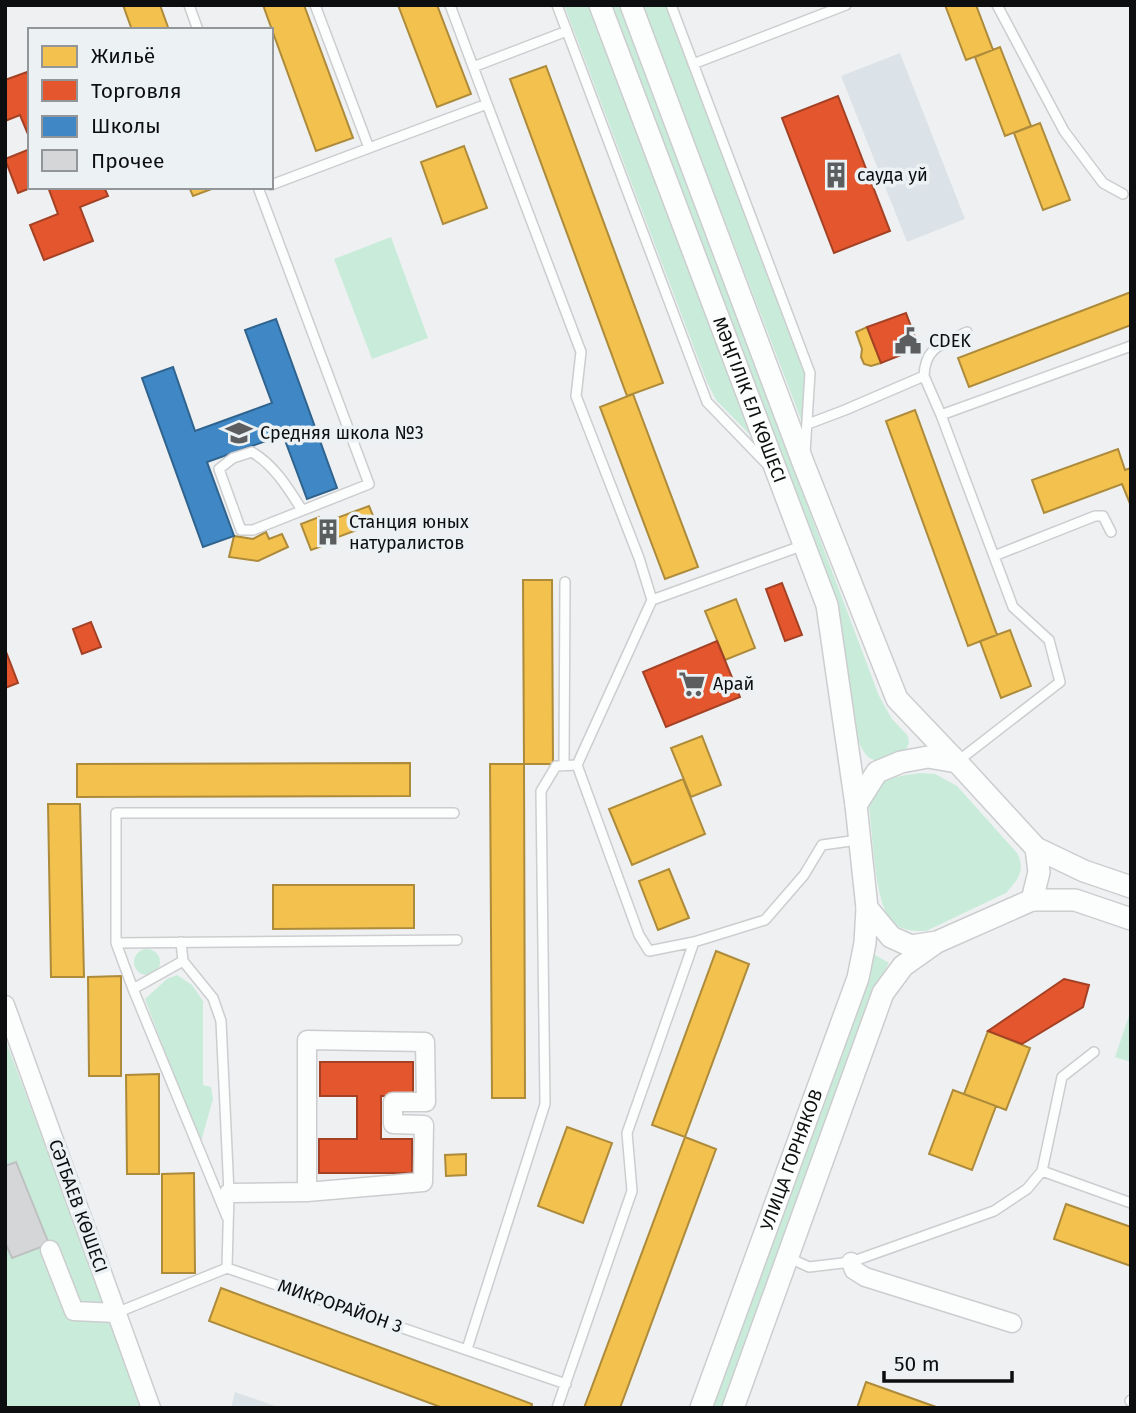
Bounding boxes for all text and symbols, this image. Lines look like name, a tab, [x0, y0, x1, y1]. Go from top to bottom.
legend	[28, 28, 273, 189]
text: Жильё	[91, 43, 155, 69]
text: Торговля	[91, 78, 182, 104]
text: Школы	[91, 113, 161, 139]
text: Прочее	[91, 148, 164, 174]
building icon: сауда уй	[821, 160, 851, 190]
place label: сауда уй	[857, 164, 928, 186]
street label: МӘҢГІЛІК ЕЛ КӨШЕСІ	[708, 314, 791, 486]
public building icon: CDEK	[893, 326, 923, 356]
place label: CDEK	[929, 330, 971, 352]
school or university icon: Средняя школа №3	[224, 418, 254, 448]
place label: Средняя школа №3	[260, 422, 424, 444]
place label: Станция юных натуралистов	[349, 511, 469, 554]
building icon: Станция юных натуралистов	[313, 517, 343, 547]
supermarket icon: Арай	[677, 669, 707, 699]
place label: Арай	[713, 673, 754, 695]
street label: УЛИЦА ГОРНЯКОВ	[756, 1086, 827, 1234]
street label: СӘТБАЕВ КӨШЕСІ	[44, 1136, 112, 1276]
street label: МИКРОРАЙОН 3	[275, 1274, 405, 1338]
scale bar	[884, 1340, 1012, 1384]
text: 50 m	[894, 1351, 940, 1377]

